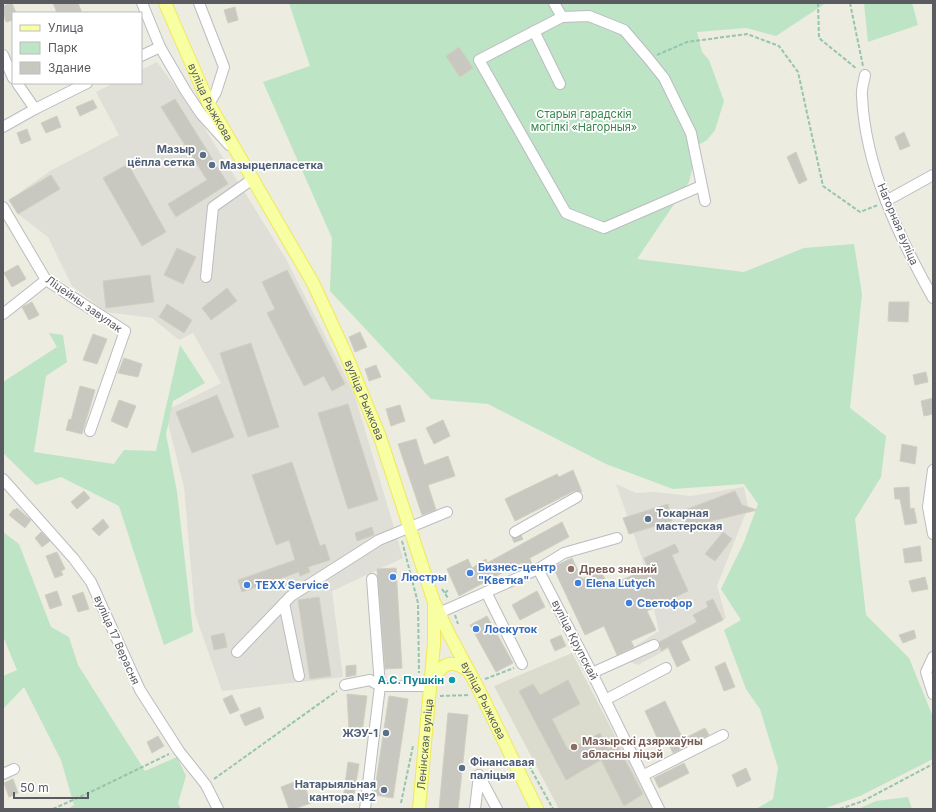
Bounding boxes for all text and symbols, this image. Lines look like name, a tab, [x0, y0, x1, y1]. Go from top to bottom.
legend	[12, 12, 142, 84]
text: Улица	[48, 20, 83, 35]
text: Парк	[48, 40, 78, 55]
text: Здание	[48, 60, 91, 75]
street label: вуліца Рыжкова	[185, 61, 236, 143]
park label: Старыя гарадскія могілкі «Нагорныя»	[531, 107, 637, 134]
place label: Мазыр цёпла сетка	[127, 142, 195, 169]
marker: Мазыр цёпла сетка	[198, 150, 208, 160]
place label: Мазырцепласетка	[220, 158, 323, 172]
marker: Мазырцепласетка	[207, 160, 217, 170]
street label: Нагорная вуліца	[874, 181, 922, 267]
street label: Ліцейны завулак	[43, 272, 125, 336]
street label: вуліца Рыжкова	[342, 358, 387, 442]
place label: Токарная мастерская	[656, 506, 722, 533]
marker: Токарная мастерская	[643, 514, 653, 524]
place label: Бизнес-центр "Кветка"	[478, 560, 556, 587]
place label: Древо знаний	[579, 562, 657, 576]
marker: Древо знаний	[566, 564, 576, 574]
marker: Бизнес-центр "Кветка"	[465, 568, 475, 578]
place label: Люстры	[401, 570, 447, 584]
marker: Люстры	[388, 572, 398, 582]
place label: Elena Lutych	[586, 576, 655, 590]
place label: TEXX Service	[255, 578, 329, 592]
marker: Elena Lutych	[573, 578, 583, 588]
marker: TEXX Service	[242, 580, 252, 590]
street label: вуліца 17 Верасня	[91, 593, 143, 687]
place label: Светофор	[637, 596, 693, 610]
street label: вуліца Крупскай	[549, 598, 601, 682]
marker: Светофор	[624, 598, 634, 608]
place label: Лоскуток	[484, 622, 538, 636]
marker: Лоскуток	[471, 624, 481, 634]
street label: вуліца Рыжкова	[458, 659, 509, 742]
place label: А.С. Пушкін	[378, 673, 444, 687]
marker: А.С. Пушкін	[447, 675, 457, 685]
street label: Ленінская вуліца	[414, 698, 436, 791]
place label: ЖЭУ-1	[342, 726, 378, 740]
marker: ЖЭУ-1	[381, 728, 391, 738]
place label: Мазырскі дзяржаўны абласны ліцэй	[582, 734, 703, 761]
marker: Мазырскі дзяржаўны абласны ліцэй	[569, 742, 579, 752]
place label: Фінансавая паліцыя	[470, 755, 534, 782]
marker: Фінансавая паліцыя	[457, 763, 467, 773]
scale bar	[14, 774, 88, 800]
place label: Натарыяльная кантора №2	[295, 777, 376, 804]
text: 50 m	[20, 780, 49, 795]
marker: Натарыяльная кантора №2	[379, 785, 389, 795]

